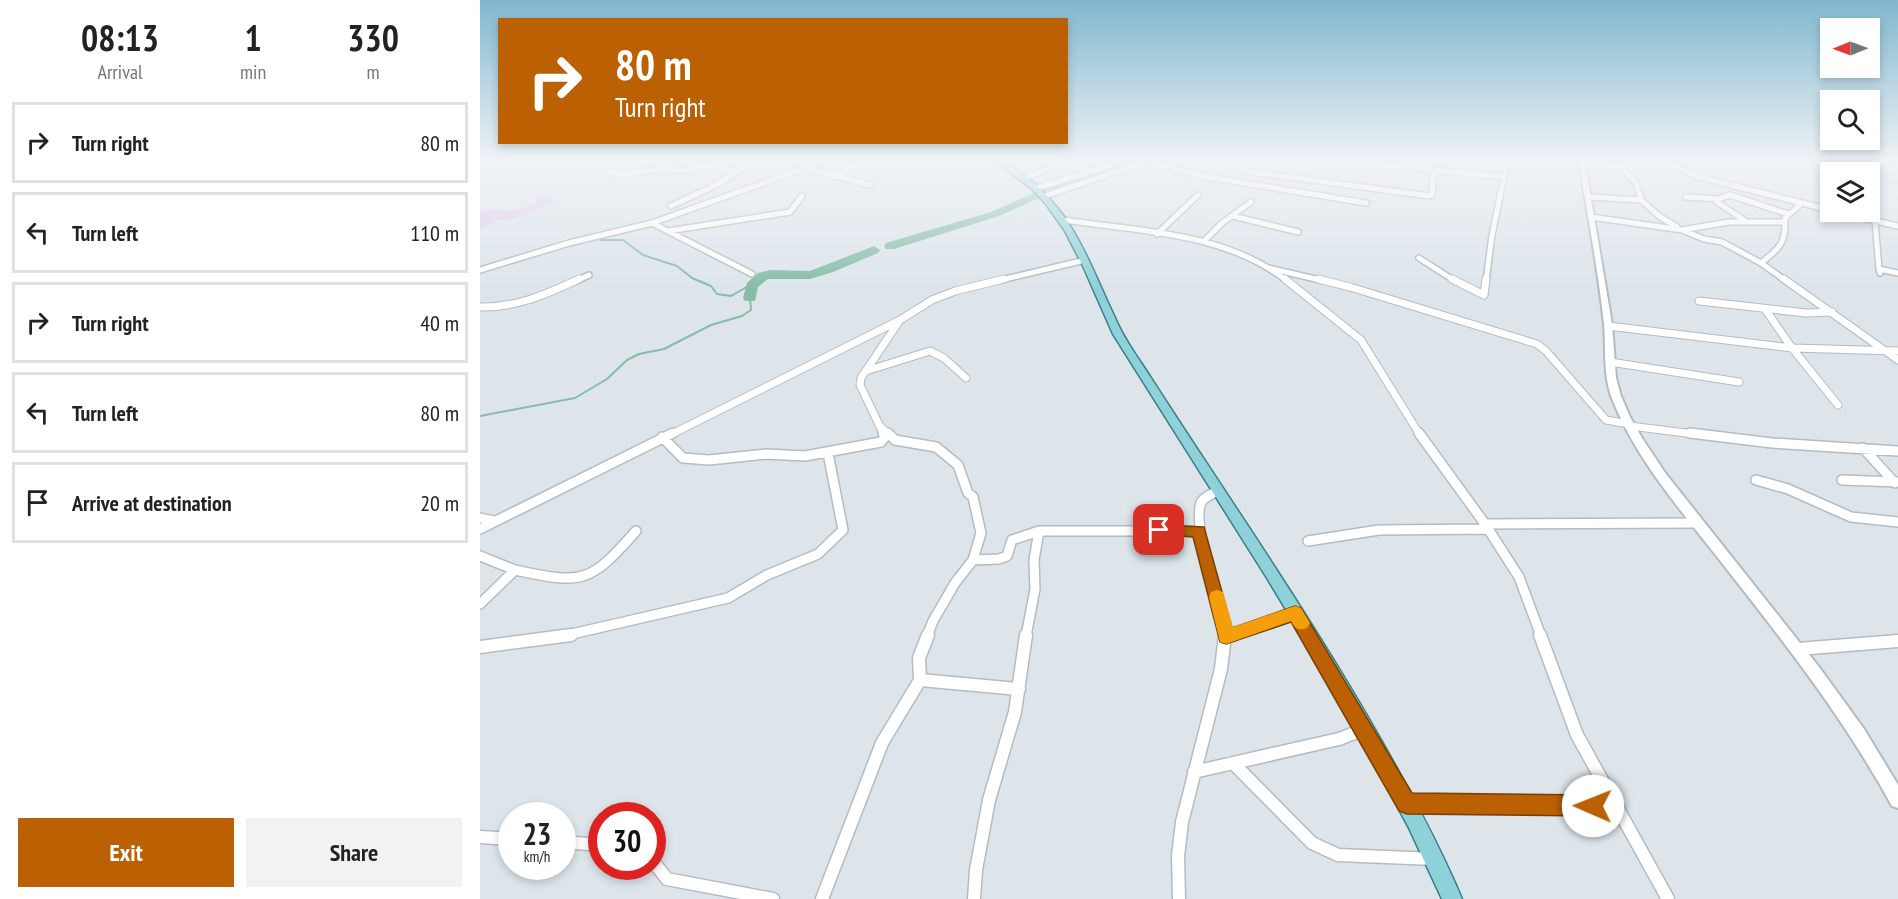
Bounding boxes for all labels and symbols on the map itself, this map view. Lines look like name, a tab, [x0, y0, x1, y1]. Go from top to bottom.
north arrow	[1820, 18, 1880, 78]
pin	[1133, 504, 1184, 555]
position arrow	[1561, 774, 1625, 838]
speed limit sign: 30	[588, 802, 666, 880]

